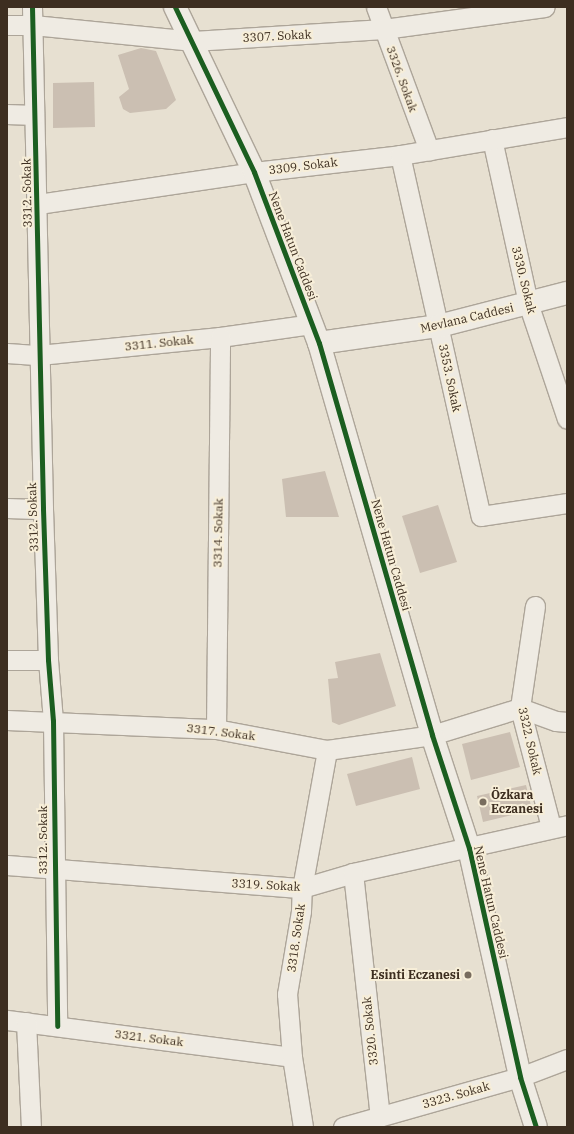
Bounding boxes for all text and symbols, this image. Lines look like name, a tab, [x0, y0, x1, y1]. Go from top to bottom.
street label: 3307. Sokak	[242, 27, 312, 45]
street label: 3326. Sokak	[383, 44, 421, 114]
street label: 3309. Sokak	[268, 155, 338, 177]
street label: 3312. Sokak	[19, 158, 35, 228]
street label: Nene Hatun Caddesi	[266, 190, 320, 302]
street label: 3330. Sokak	[509, 245, 539, 315]
street label: Mevlana Caddesi	[419, 300, 515, 336]
street label: 3311. Sokak	[124, 332, 194, 354]
street label: 3353. Sokak	[436, 343, 464, 413]
street label: 3312. Sokak	[25, 482, 41, 552]
street label: 3314. Sokak	[210, 498, 226, 568]
street label: Nene Hatun Caddesi	[368, 498, 414, 612]
street label: 3322. Sokak	[515, 706, 545, 776]
street label: 3317. Sokak	[186, 721, 256, 743]
place label: Özkara Eczanesi	[491, 788, 543, 816]
marker: Özkara Eczanesi	[478, 797, 488, 807]
street label: 3312. Sokak	[36, 805, 50, 875]
street label: Nene Hatun Caddesi	[471, 844, 511, 960]
street label: 3319. Sokak	[231, 876, 301, 894]
street label: 3318. Sokak	[284, 903, 308, 973]
place label: Esinti Eczanesi	[371, 968, 460, 982]
marker: Esinti Eczanesi	[463, 970, 473, 980]
street label: 3320. Sokak	[359, 996, 381, 1066]
street label: 3321. Sokak	[114, 1027, 184, 1049]
street label: 3323. Sokak	[421, 1079, 491, 1111]

